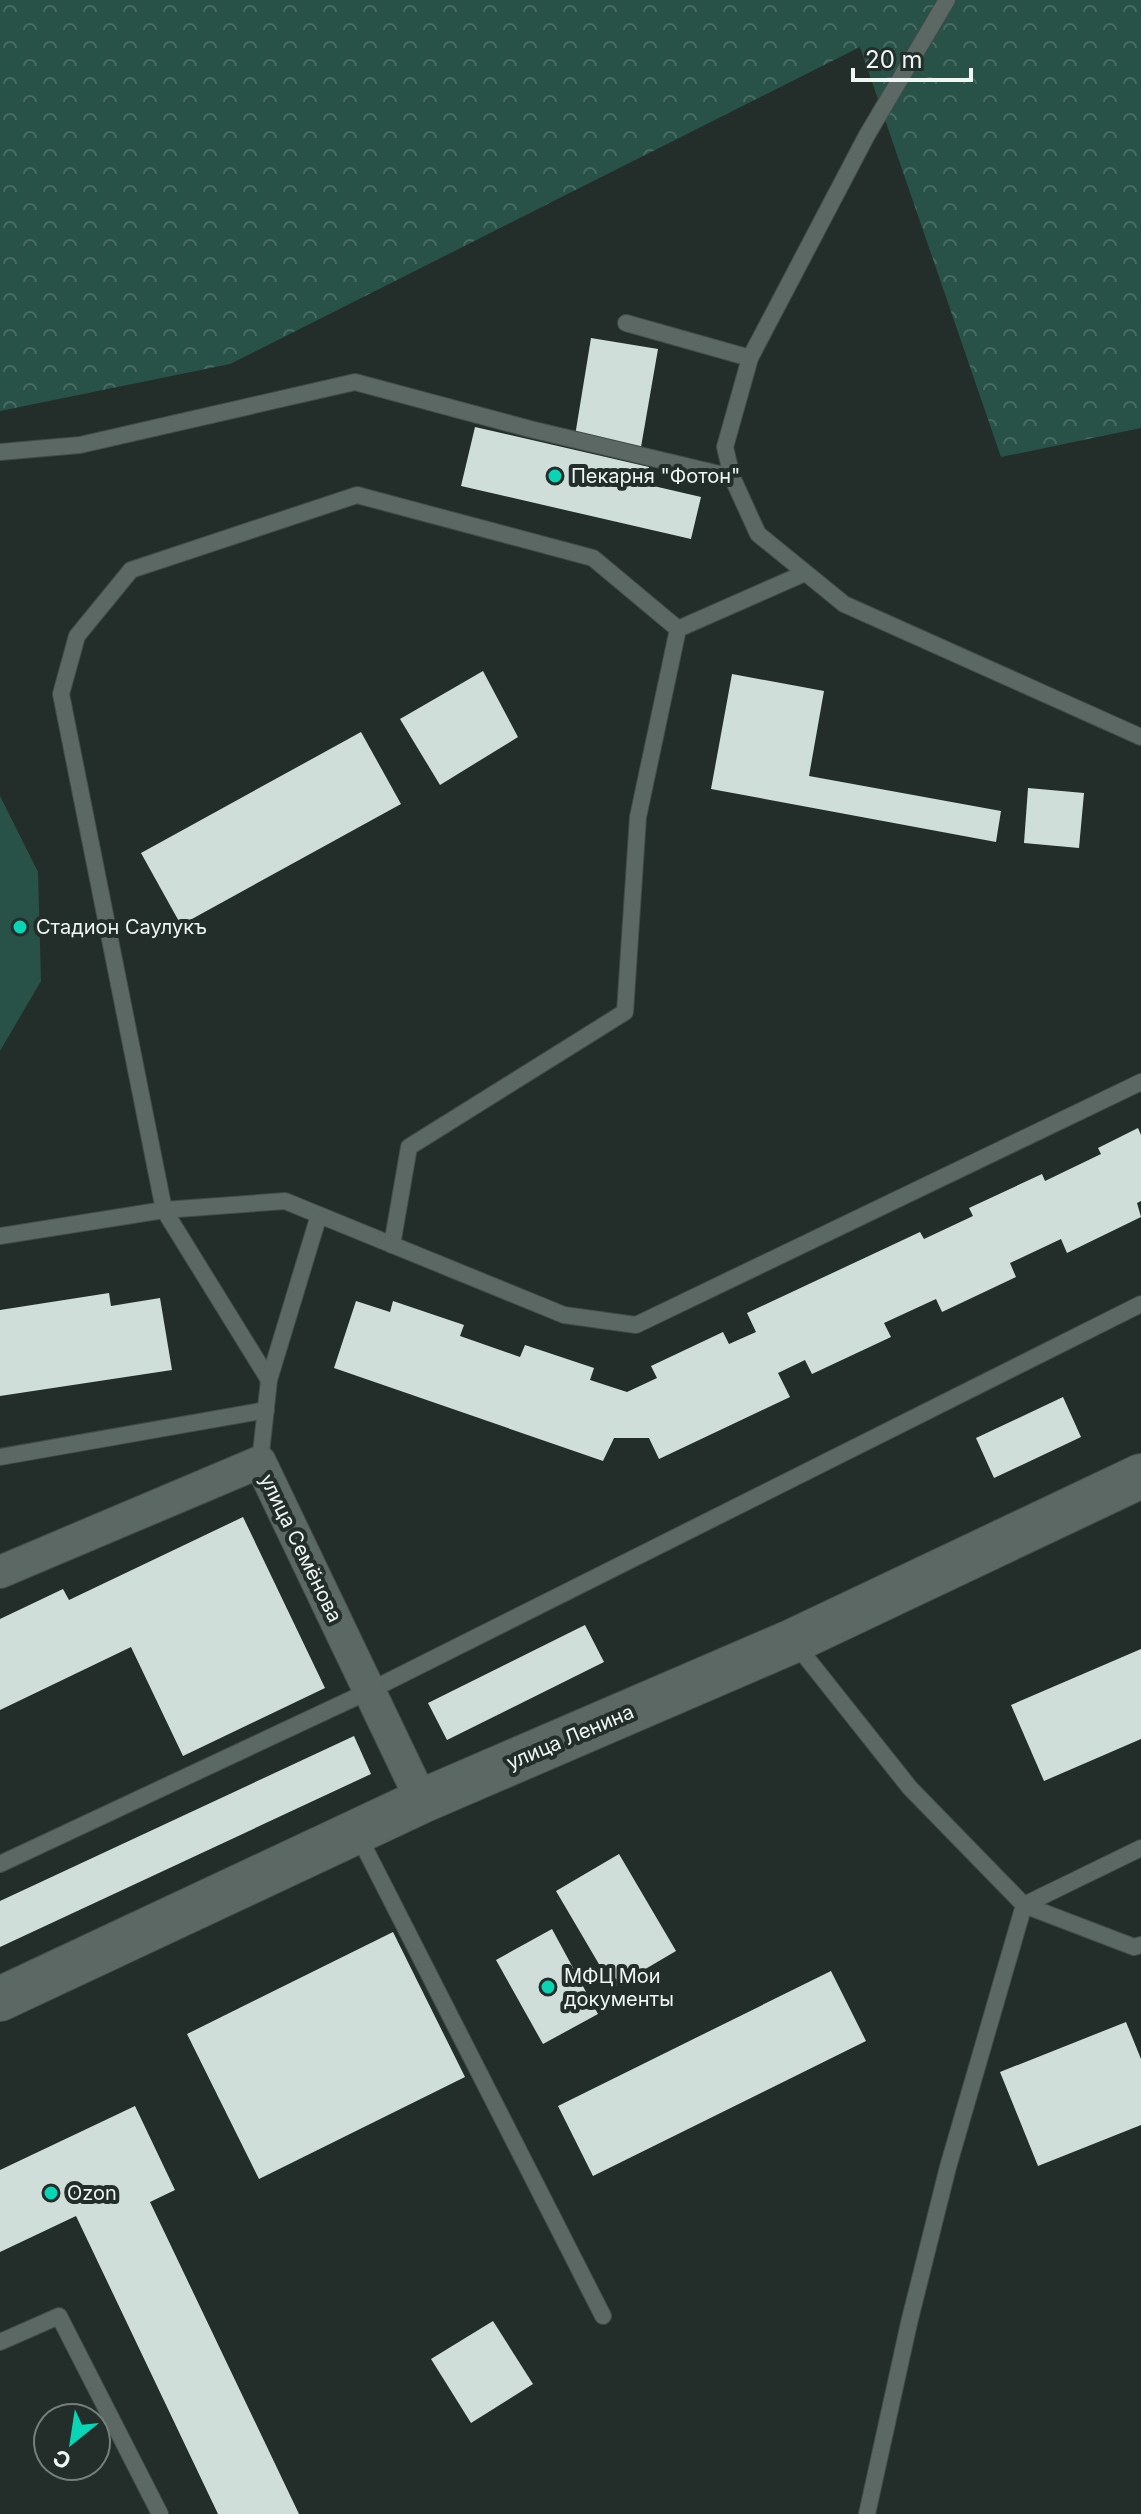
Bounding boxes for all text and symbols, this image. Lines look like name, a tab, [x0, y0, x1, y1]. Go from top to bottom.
scale bar	[853, 32, 971, 82]
text: 20 m	[865, 45, 923, 74]
place label: Пекарня "Фотон"	[571, 464, 740, 488]
marker: Пекарня "Фотон"	[546, 467, 564, 485]
place label: Стадион Саулукъ	[36, 915, 207, 939]
marker: Стадион Саулукъ	[11, 918, 29, 936]
street label: улица Семёнова	[255, 1470, 347, 1626]
street label: улица Ленина	[503, 1699, 637, 1775]
place label: МФЦ Мои документы	[564, 1964, 674, 2011]
marker: МФЦ Мои документы	[539, 1978, 557, 1996]
place label: Ozon	[67, 2181, 117, 2205]
marker: Ozon	[42, 2184, 60, 2202]
north arrow	[32, 2402, 112, 2482]
text: С	[48, 2444, 76, 2475]

